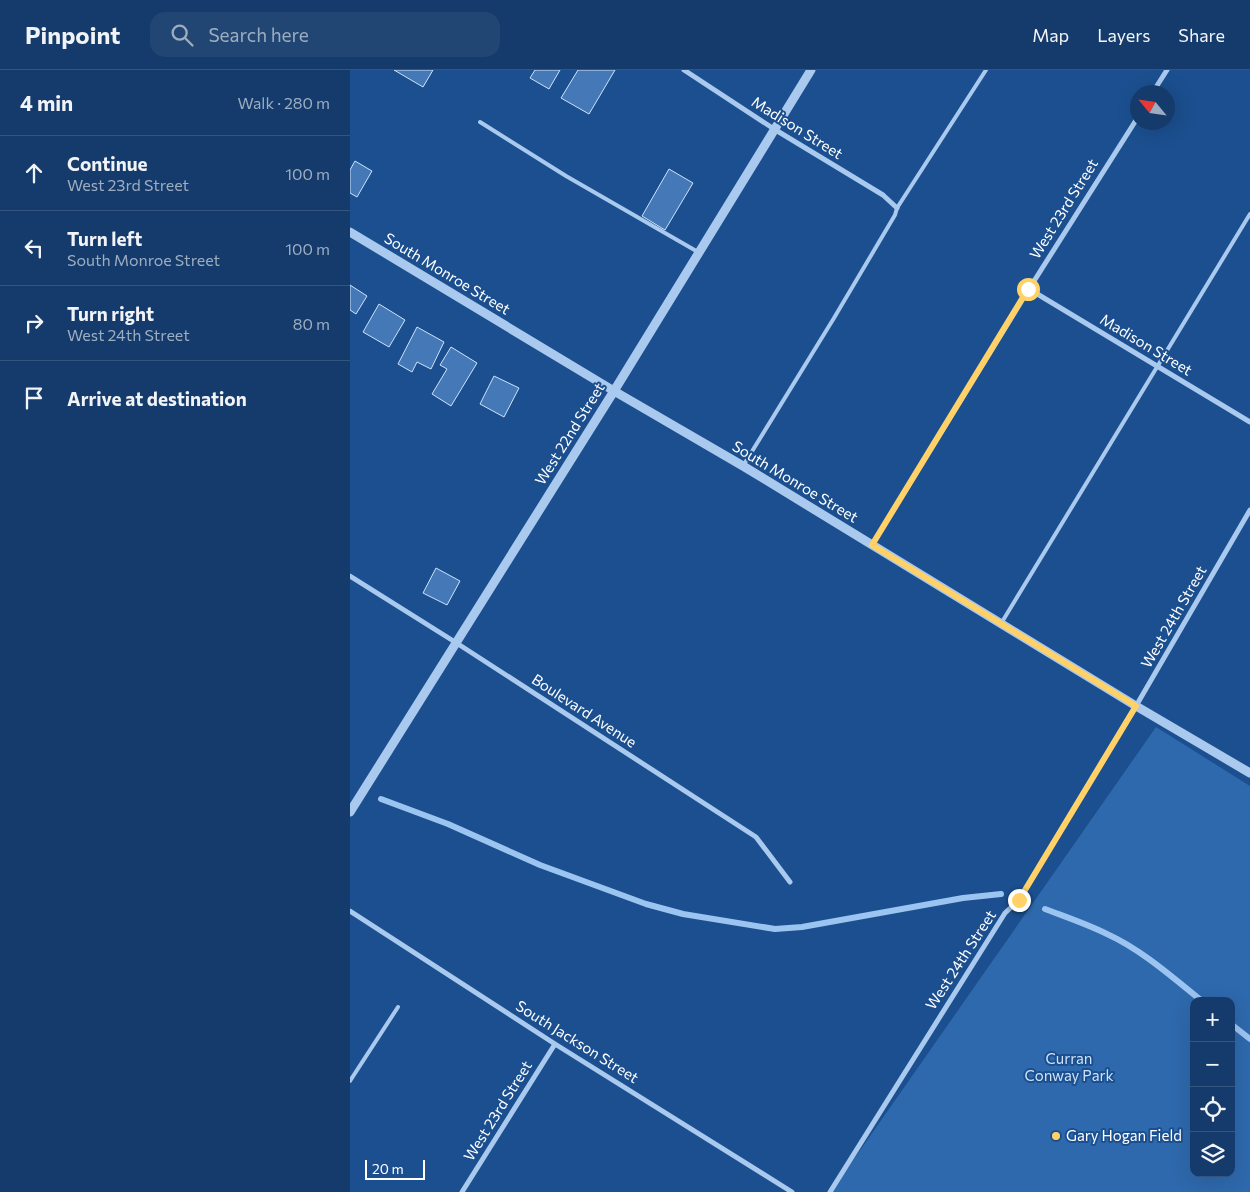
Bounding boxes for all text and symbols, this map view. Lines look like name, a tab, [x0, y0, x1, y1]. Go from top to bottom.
search box	[150, 12, 500, 57]
text: Pinpoint	[25, 20, 120, 49]
icon: search	[168, 21, 196, 49]
text: Search here	[208, 23, 309, 46]
text: Map	[1032, 24, 1069, 46]
text: Layers	[1097, 24, 1150, 46]
text: Share	[1178, 24, 1225, 46]
north arrow	[1130, 85, 1175, 130]
text: 4 min	[20, 90, 73, 115]
street label: Madison Street	[749, 92, 846, 162]
text: Walk · 280 m	[238, 93, 330, 112]
text: Continue	[67, 152, 147, 175]
street label: West 23rd Street	[1025, 155, 1101, 262]
icon: ahead	[20, 159, 48, 187]
text: 100 m	[285, 164, 330, 183]
text: West 23rd Street	[67, 175, 189, 194]
text: Turn left	[67, 227, 142, 250]
street label: South Monroe Street	[381, 228, 514, 318]
icon: left	[20, 234, 48, 262]
text: 100 m	[285, 239, 330, 258]
text: South Monroe Street	[67, 250, 220, 269]
route start	[1017, 278, 1040, 301]
text: Turn right	[67, 302, 154, 325]
icon: right	[20, 309, 48, 337]
street label: Madison Street	[1097, 310, 1196, 379]
text: 80 m	[293, 314, 330, 333]
text: West 24th Street	[67, 325, 190, 344]
street label: West 22nd Street	[530, 379, 608, 488]
icon: arrive	[20, 384, 48, 412]
text: Arrive at destination	[67, 387, 247, 410]
street label: South Monroe Street	[729, 436, 862, 526]
street label: West 24th Street	[1137, 562, 1210, 671]
street label: Boulevard Avenue	[529, 670, 640, 751]
route end	[1008, 889, 1031, 912]
street label: West 24th Street	[921, 906, 999, 1013]
street label: South Jackson Street	[513, 996, 642, 1086]
map controls	[1190, 997, 1235, 1177]
button: +	[1190, 997, 1235, 1042]
button: −	[1190, 1042, 1235, 1087]
park label: Curran Conway Park	[1024, 1049, 1114, 1084]
street label: West 23rd Street	[459, 1057, 535, 1164]
button: locate	[1190, 1087, 1235, 1132]
place label: Gary Hogan Field	[1066, 1126, 1182, 1144]
marker: Gary Hogan Field	[1050, 1130, 1062, 1142]
button: layers	[1190, 1132, 1235, 1177]
scale bar	[365, 1157, 425, 1180]
text: 20 m	[372, 1160, 404, 1177]

